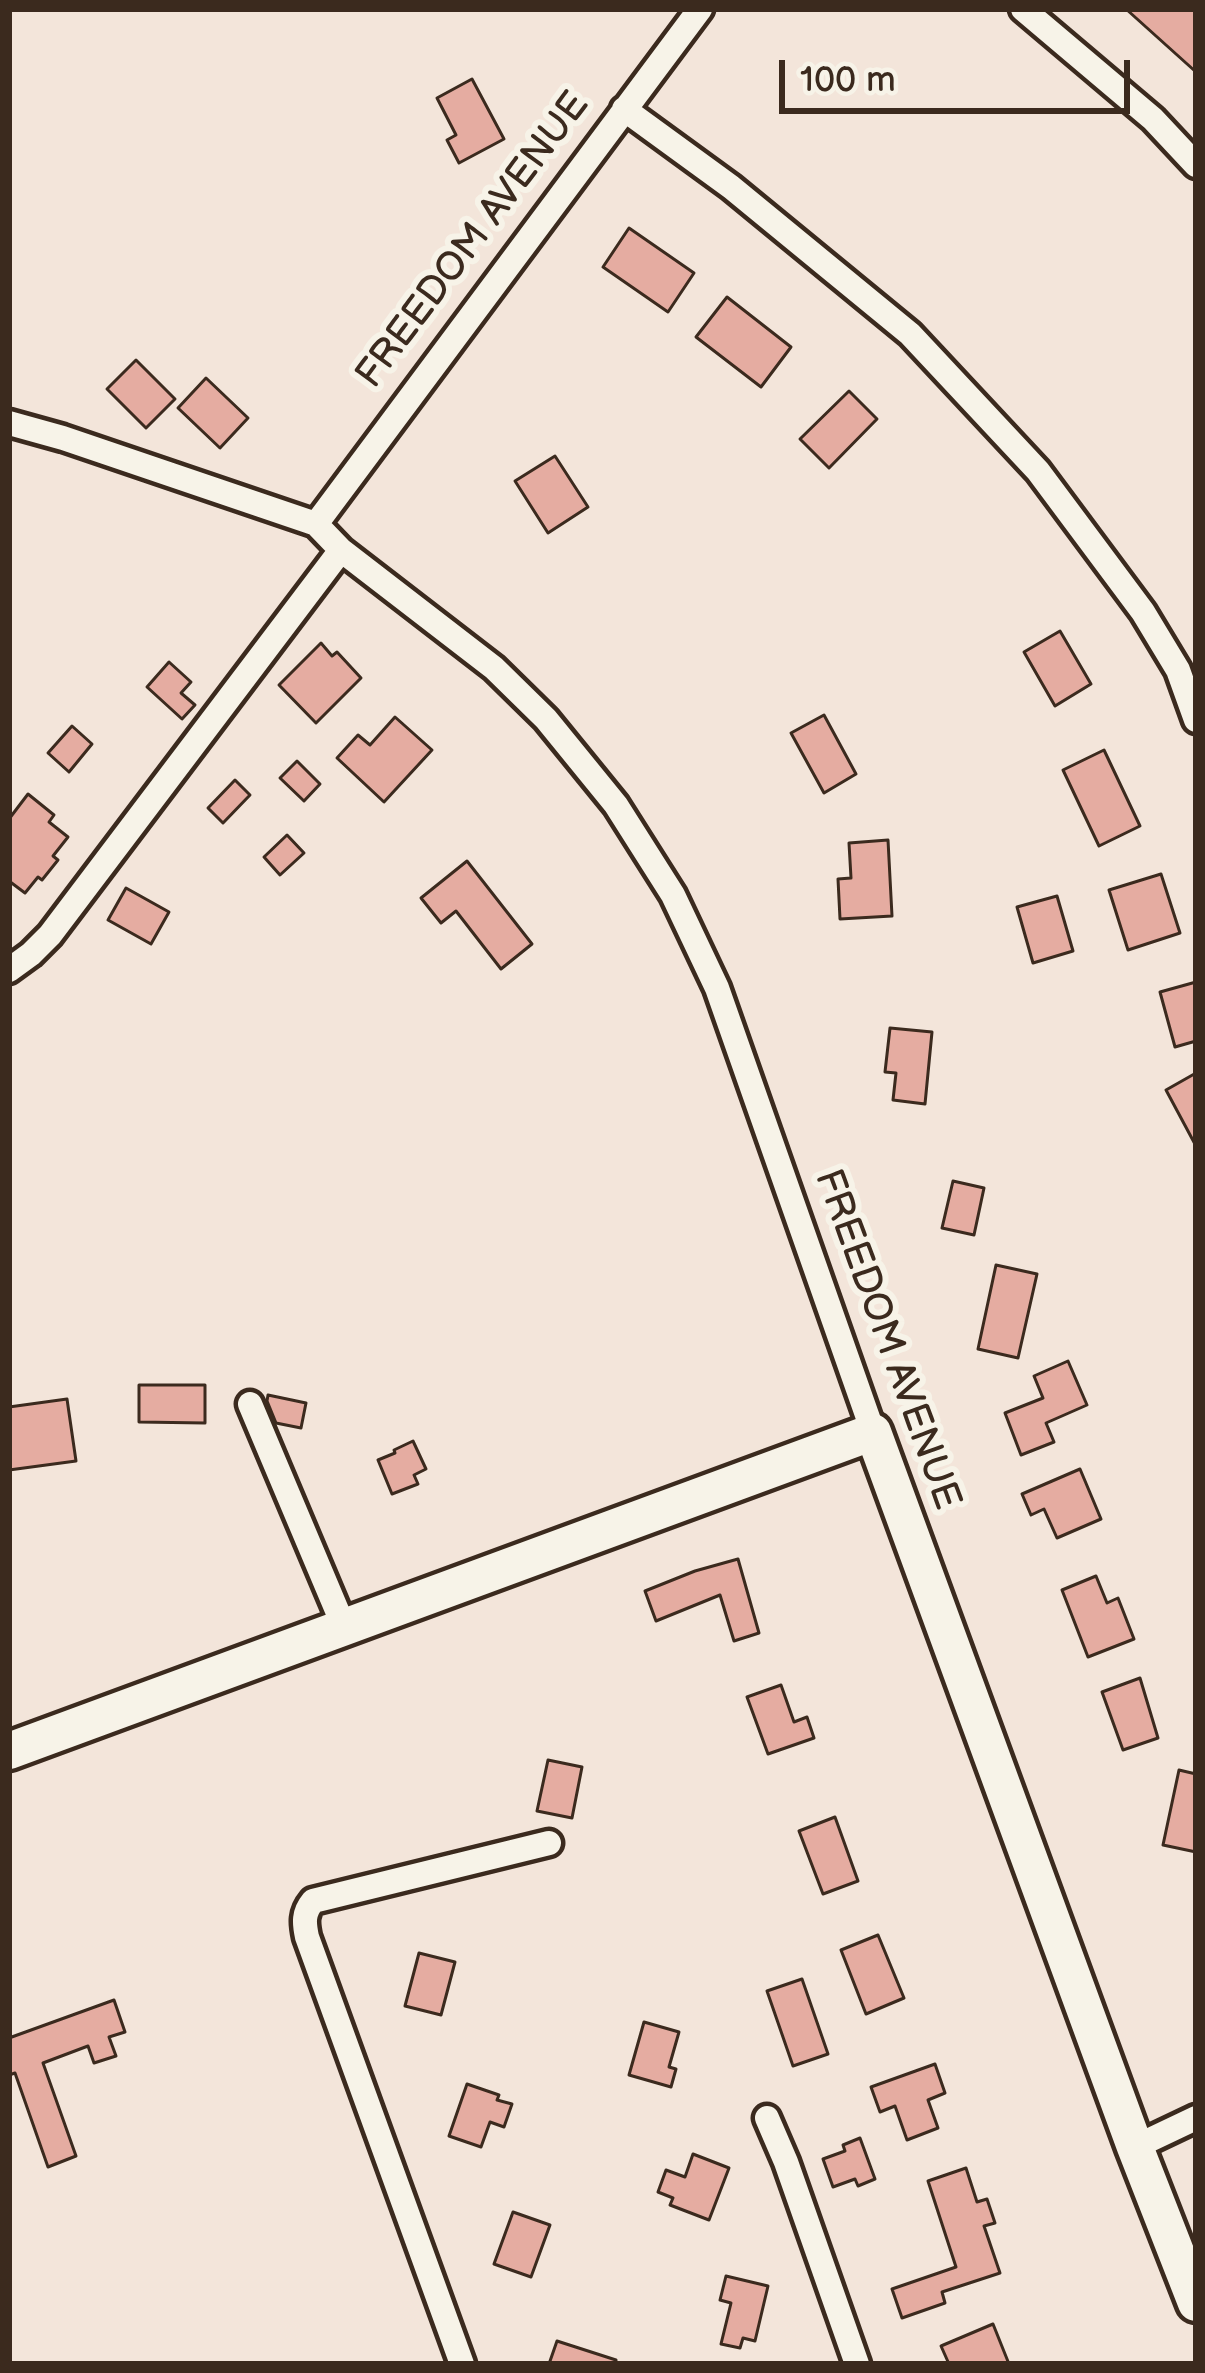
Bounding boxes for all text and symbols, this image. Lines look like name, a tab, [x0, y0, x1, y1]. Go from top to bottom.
scale bar	[785, 36, 1136, 110]
text: 100 m	[800, 59, 896, 102]
street label: FREEDOM AVENUE	[348, 84, 600, 398]
street label: FREEDOM AVENUE	[803, 1164, 969, 1516]

